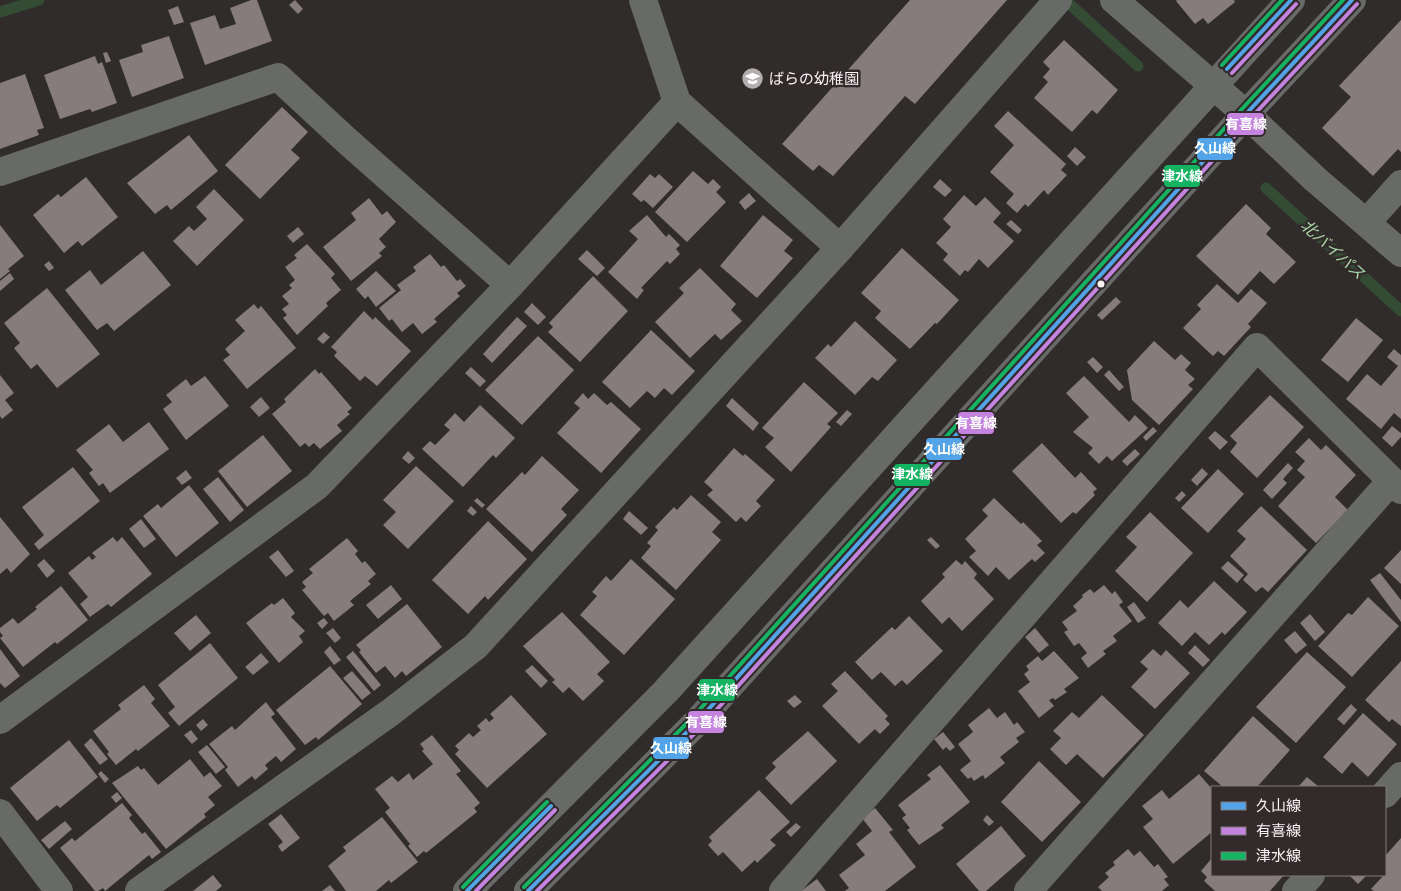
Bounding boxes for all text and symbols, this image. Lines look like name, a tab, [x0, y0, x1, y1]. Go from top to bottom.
school or university icon: ばらの幼稚園	[741, 67, 765, 91]
place label: ばらの幼稚園	[769, 70, 859, 88]
line badge: 有喜線	[1226, 112, 1265, 136]
text: 有喜線	[1225, 116, 1267, 132]
line badge: 久山線	[1196, 137, 1234, 161]
text: 久山線	[1194, 140, 1236, 156]
line badge: 津水線	[1163, 164, 1201, 188]
text: 津水線	[1161, 168, 1203, 184]
water label: 北バイパス	[1297, 216, 1369, 283]
unlabelled marker	[1096, 279, 1106, 289]
line badge: 有喜線	[957, 411, 995, 435]
text: 有喜線	[955, 415, 997, 431]
line badge: 久山線	[925, 437, 963, 461]
text: 久山線	[923, 441, 965, 457]
line badge: 津水線	[893, 463, 931, 487]
text: 津水線	[891, 466, 933, 482]
line badge: 津水線	[698, 678, 736, 702]
text: 津水線	[696, 682, 738, 698]
line badge: 有喜線	[687, 710, 725, 734]
text: 有喜線	[685, 714, 727, 730]
line badge: 久山線	[652, 736, 690, 760]
text: 久山線	[650, 740, 692, 756]
legend	[1211, 786, 1386, 876]
text: 久山線	[1256, 797, 1301, 815]
text: 有喜線	[1256, 822, 1301, 840]
text: 津水線	[1256, 847, 1301, 865]

